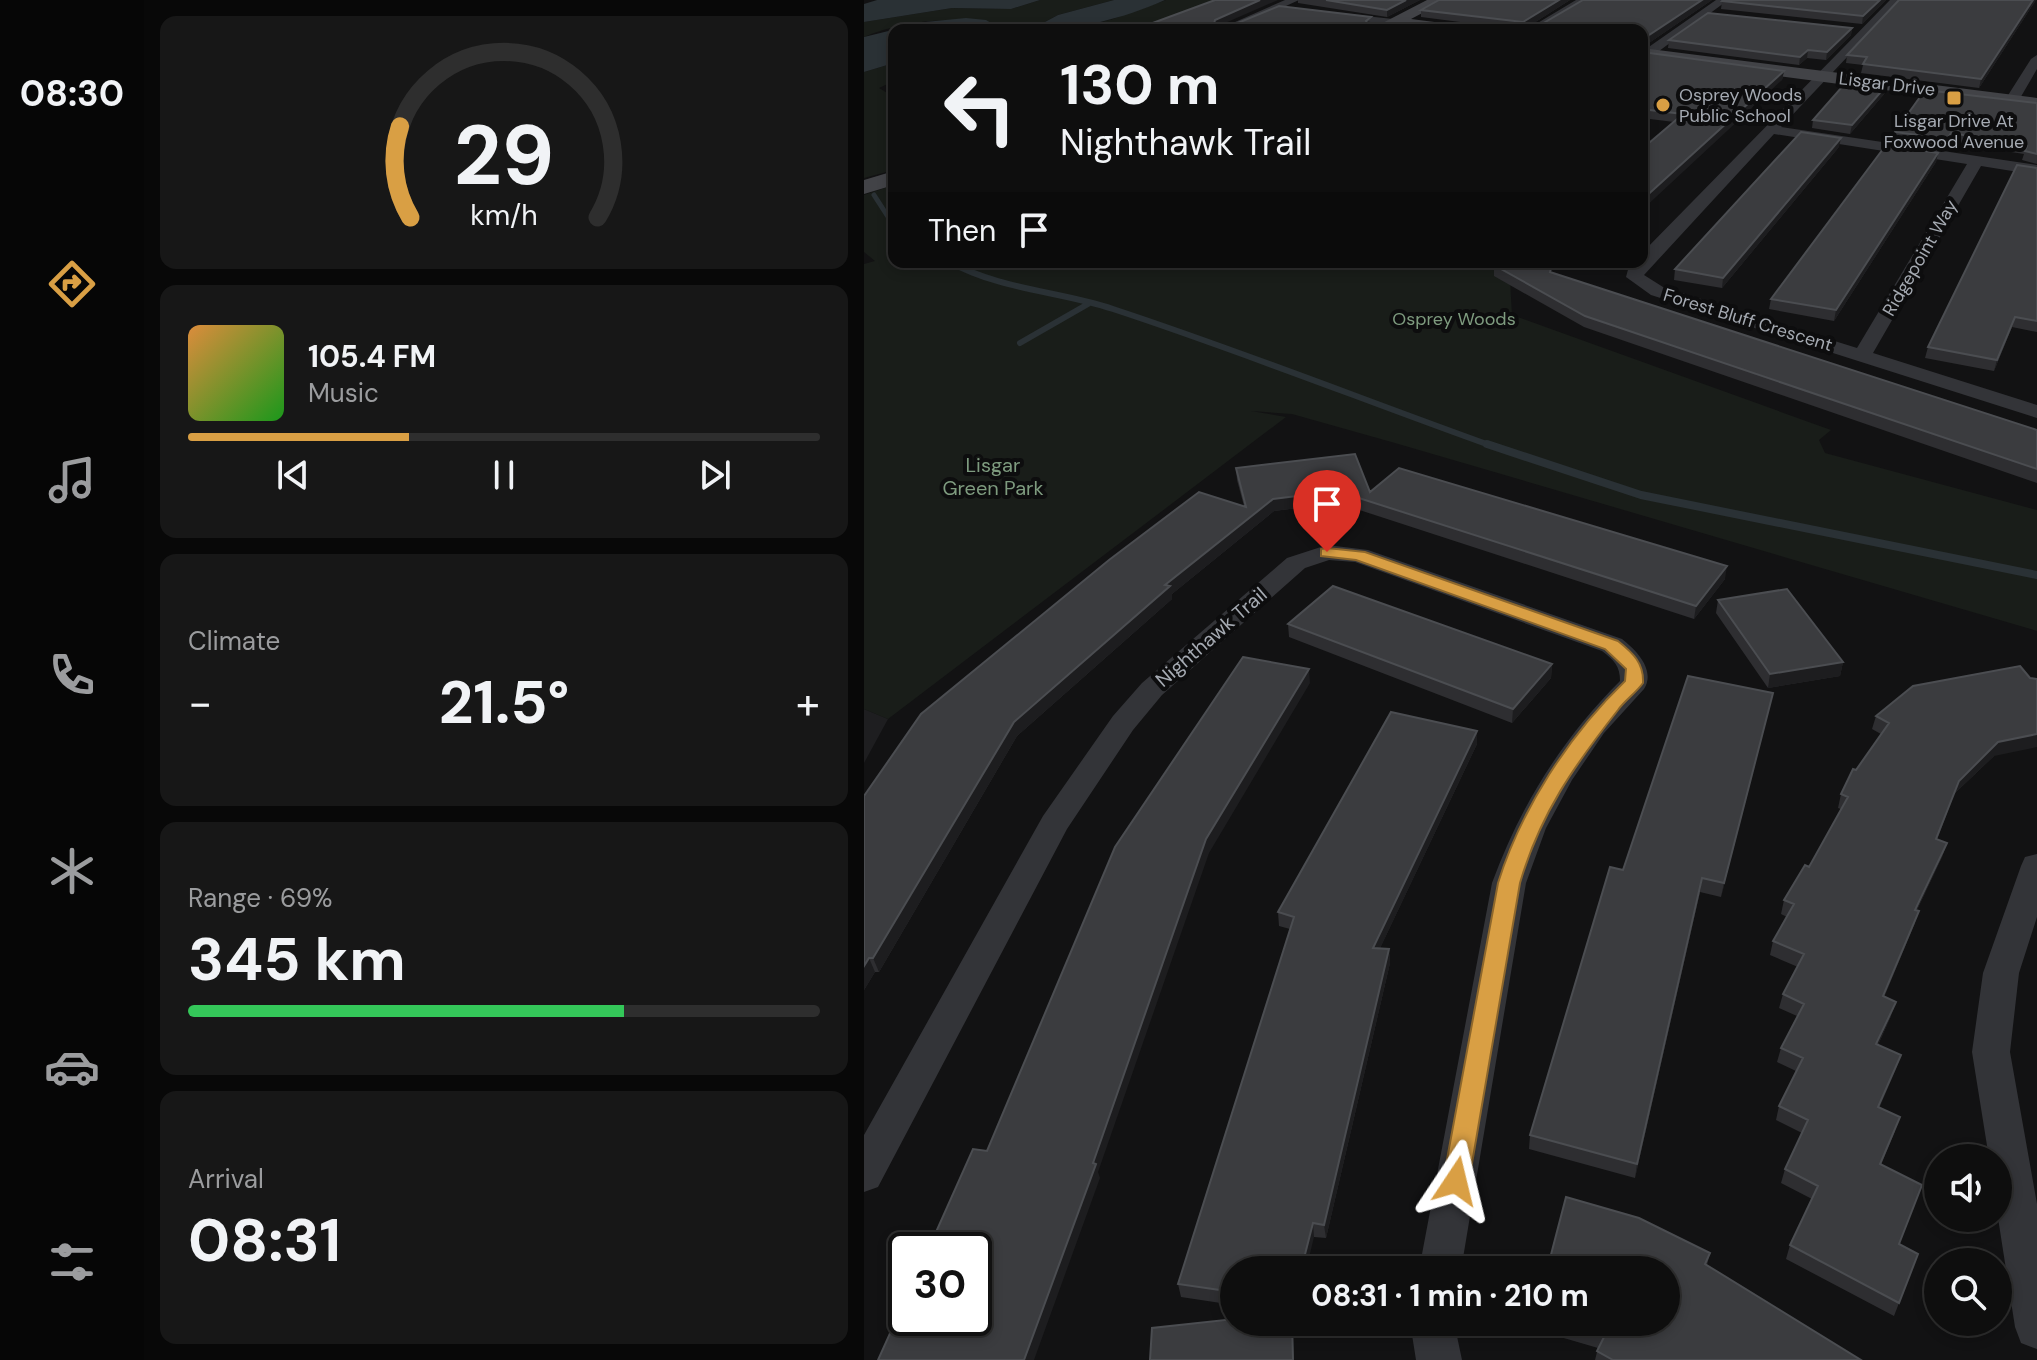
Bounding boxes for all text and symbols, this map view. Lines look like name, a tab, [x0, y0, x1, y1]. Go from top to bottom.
text: 130 m	[1060, 48, 1219, 121]
icon: left	[928, 56, 1032, 160]
street label: Lisgar Drive	[1838, 66, 1936, 102]
text: 08:30	[20, 70, 124, 117]
place label: Osprey Woods Public School	[1679, 83, 1802, 128]
marker: Lisgar Drive At Foxwood Avenue	[1945, 89, 1963, 107]
marker: Osprey Woods Public School	[1654, 96, 1672, 114]
text: 29	[454, 101, 554, 210]
place label: Lisgar Drive At Foxwood Avenue	[1884, 109, 2024, 154]
text: Nighthawk Trail	[1060, 119, 1311, 166]
street label: Ridgepoint Way	[1877, 195, 1963, 321]
text: km/h	[470, 198, 538, 235]
icon: arrive	[1012, 208, 1056, 252]
text: Then	[928, 211, 996, 250]
icon: directions	[44, 256, 100, 312]
street label: Forest Bluff Crescent	[1661, 283, 1835, 357]
park label: Osprey Woods	[1392, 307, 1516, 331]
text: 105.4 FM	[308, 337, 436, 376]
text: Music	[308, 376, 379, 410]
icon: music	[44, 452, 100, 508]
park label: Lisgar Green Park	[942, 452, 1044, 501]
icon: previous	[271, 453, 315, 497]
icon: pause	[482, 453, 526, 497]
icon: next	[693, 453, 737, 497]
pin	[1293, 470, 1361, 552]
icon: arrive	[1305, 482, 1349, 526]
street label: Nighthawk Trail	[1150, 581, 1272, 693]
text: Climate	[188, 624, 280, 658]
icon: phone	[44, 647, 100, 703]
text: 21.5°	[439, 663, 569, 742]
text: −	[188, 674, 212, 732]
text: +	[796, 674, 820, 732]
icon: climate	[44, 843, 100, 899]
text: Range · 69%	[188, 881, 332, 915]
text: 345 km	[188, 920, 406, 999]
icon: car	[44, 1039, 100, 1095]
position arrow	[1414, 1139, 1498, 1223]
map controls	[1924, 1144, 2012, 1336]
button: sound	[1924, 1144, 2012, 1232]
text: Arrival	[188, 1162, 264, 1196]
text: 08:31	[188, 1201, 341, 1280]
speed limit sign: 30	[888, 1232, 992, 1336]
icon: filters	[44, 1234, 100, 1290]
button: search	[1924, 1248, 2012, 1336]
text: 08:31 · 1 min · 210 m	[1311, 1276, 1589, 1315]

